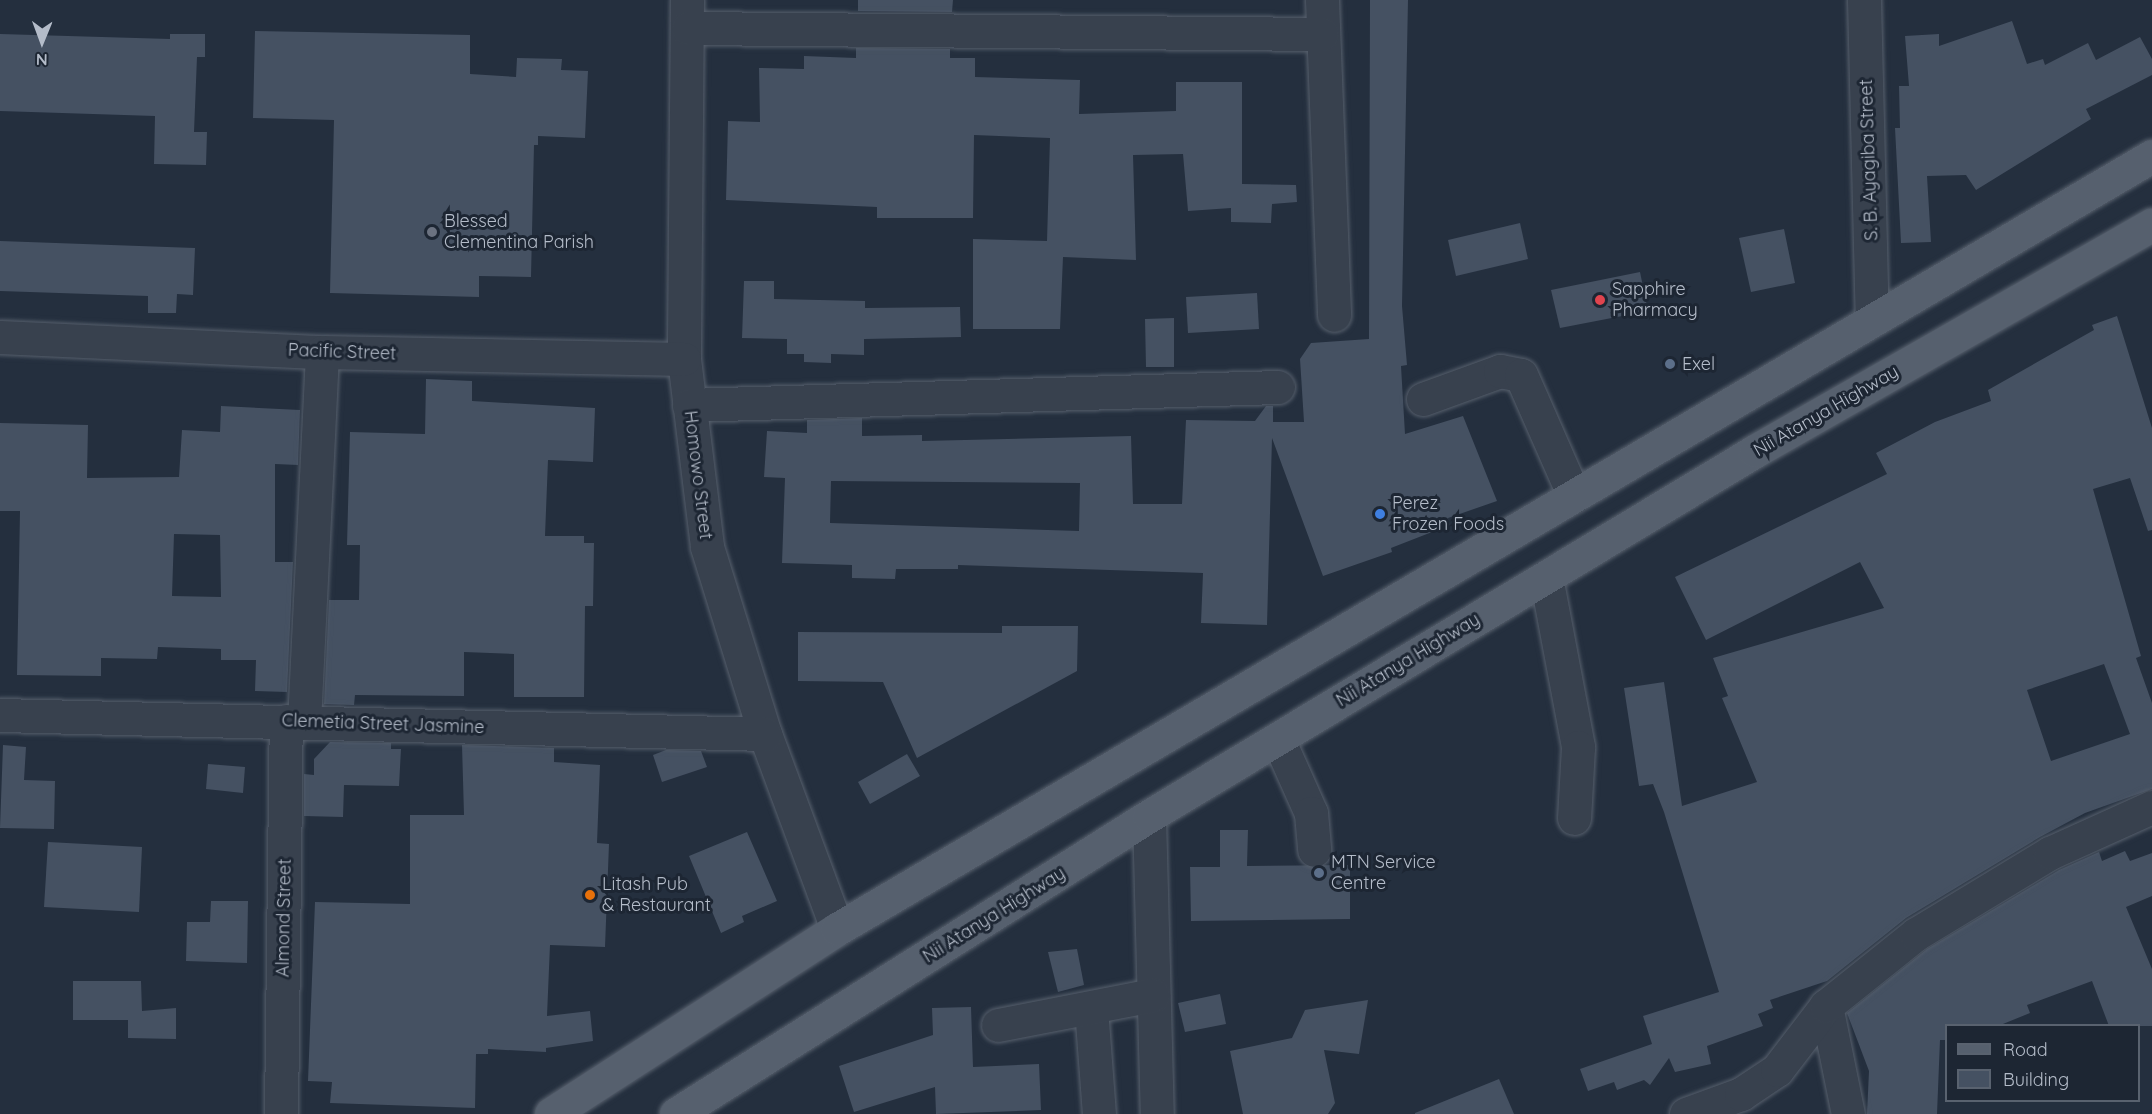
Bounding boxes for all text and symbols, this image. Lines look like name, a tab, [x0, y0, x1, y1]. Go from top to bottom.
north arrow	[12, 12, 72, 72]
text: N	[36, 50, 48, 70]
street label: S. B. Ayagiba Street	[1855, 79, 1883, 241]
place label: Blessed Clementina Parish	[444, 211, 594, 254]
marker: Blessed Clementina Parish	[425, 225, 439, 239]
place label: Sapphire Pharmacy	[1612, 279, 1698, 322]
marker: Sapphire Pharmacy	[1593, 293, 1607, 307]
street label: Pacific Street	[287, 339, 397, 365]
place label: Exel	[1682, 353, 1715, 375]
marker: Exel	[1663, 357, 1677, 371]
street label: Nii Atanya Highway	[1750, 361, 1902, 461]
street label: Homowo Street	[679, 409, 717, 541]
place label: Perez Frozen Foods	[1392, 493, 1504, 536]
marker: Perez Frozen Foods	[1373, 507, 1387, 521]
street label: Nii Atanya Highway	[1332, 609, 1484, 711]
street label: Clemetia Street Jasmine	[281, 710, 485, 738]
place label: MTN Service Centre	[1331, 852, 1436, 894]
street label: Almond Street	[272, 859, 296, 977]
street label: Nii Atanya Highway	[919, 862, 1069, 968]
marker: MTN Service Centre	[1312, 866, 1326, 880]
place label: Litash Pub & Restaurant	[602, 874, 711, 916]
marker: Litash Pub & Restaurant	[583, 888, 597, 902]
legend	[1945, 1024, 2140, 1102]
text: Road	[2003, 1038, 2048, 1061]
text: Building	[2003, 1068, 2069, 1091]

